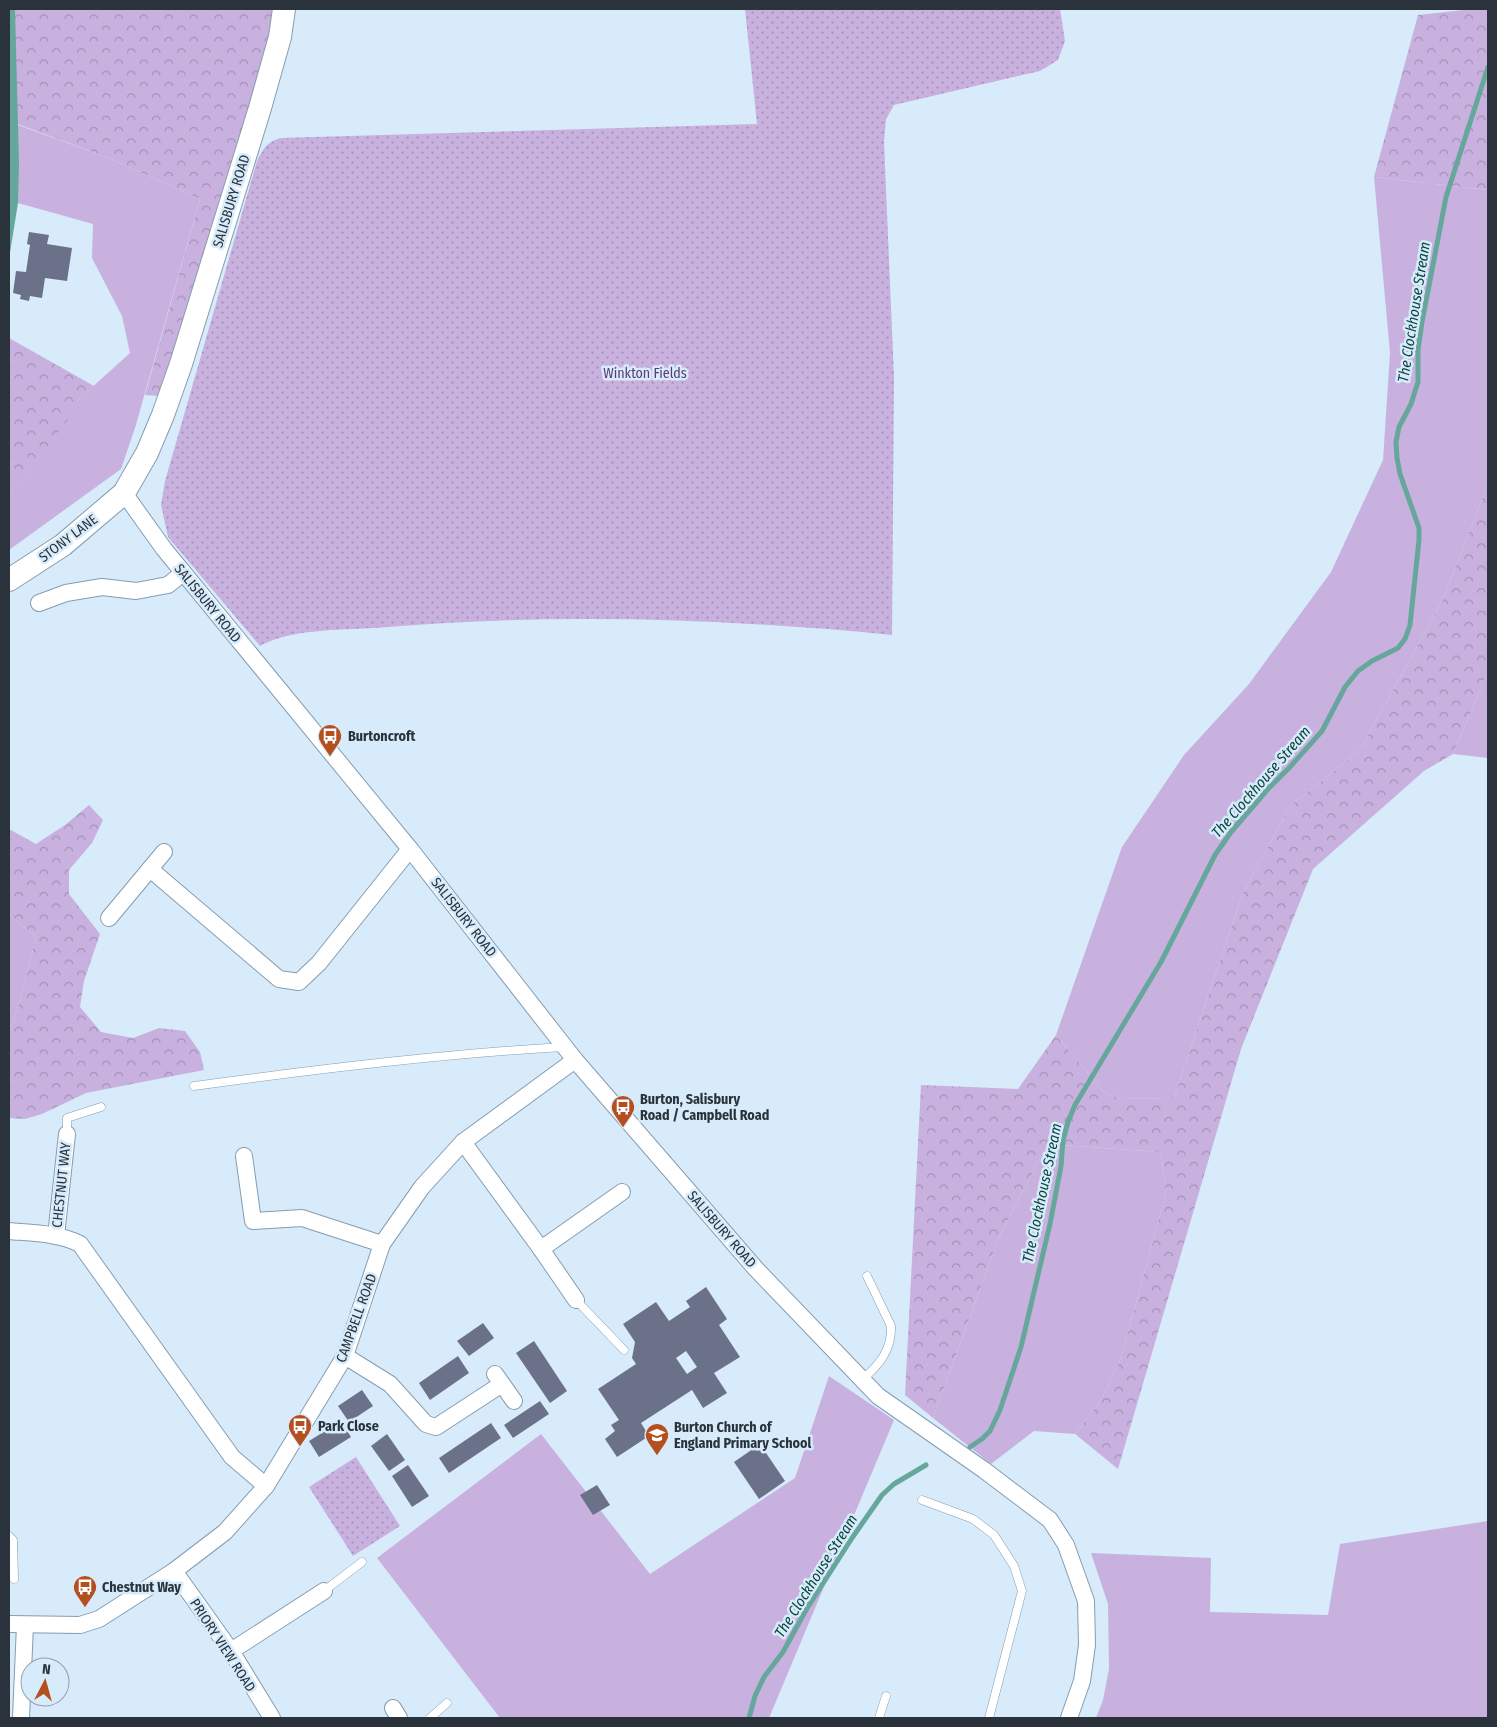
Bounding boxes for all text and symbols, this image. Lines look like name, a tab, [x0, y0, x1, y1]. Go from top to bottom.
street label: SALISBURY ROAD	[209, 153, 254, 250]
water label: The Clockhouse Stream	[1394, 240, 1434, 384]
park label: Winkton Fields	[603, 365, 687, 382]
street label: STONY LANE	[36, 511, 101, 566]
street label: SALISBURY ROAD	[171, 561, 244, 646]
bus stop icon: Burtoncroft	[317, 723, 343, 757]
water label: The Clockhouse Stream	[1208, 723, 1314, 841]
place label: Burtoncroft	[348, 728, 417, 745]
street label: SALISBURY ROAD	[427, 874, 500, 960]
place label: Burton, Salisbury Road / Campbell Road	[640, 1091, 769, 1124]
bus stop icon: Burton, Salisbury Road / Campbell Road	[610, 1094, 636, 1128]
water label: The Clockhouse Stream	[1018, 1122, 1066, 1264]
street label: CHESTNUT WAY	[49, 1141, 74, 1229]
street label: SALISBURY ROAD	[684, 1187, 760, 1271]
street label: CAMPBELL ROAD	[333, 1271, 380, 1365]
bus stop icon: Park Close	[287, 1413, 313, 1447]
place label: Park Close	[318, 1418, 379, 1435]
place label: Burton Church of England Primary School	[674, 1419, 811, 1452]
school or university icon: Burton Church of England Primary School	[644, 1422, 670, 1456]
water label: The Clockhouse Stream	[771, 1511, 861, 1641]
bus stop icon: Chestnut Way	[72, 1574, 98, 1608]
place label: Chestnut Way	[102, 1579, 181, 1596]
street label: PRIORY VIEW ROAD	[186, 1595, 259, 1695]
north arrow	[20, 1657, 70, 1707]
text: N	[41, 1661, 51, 1678]

